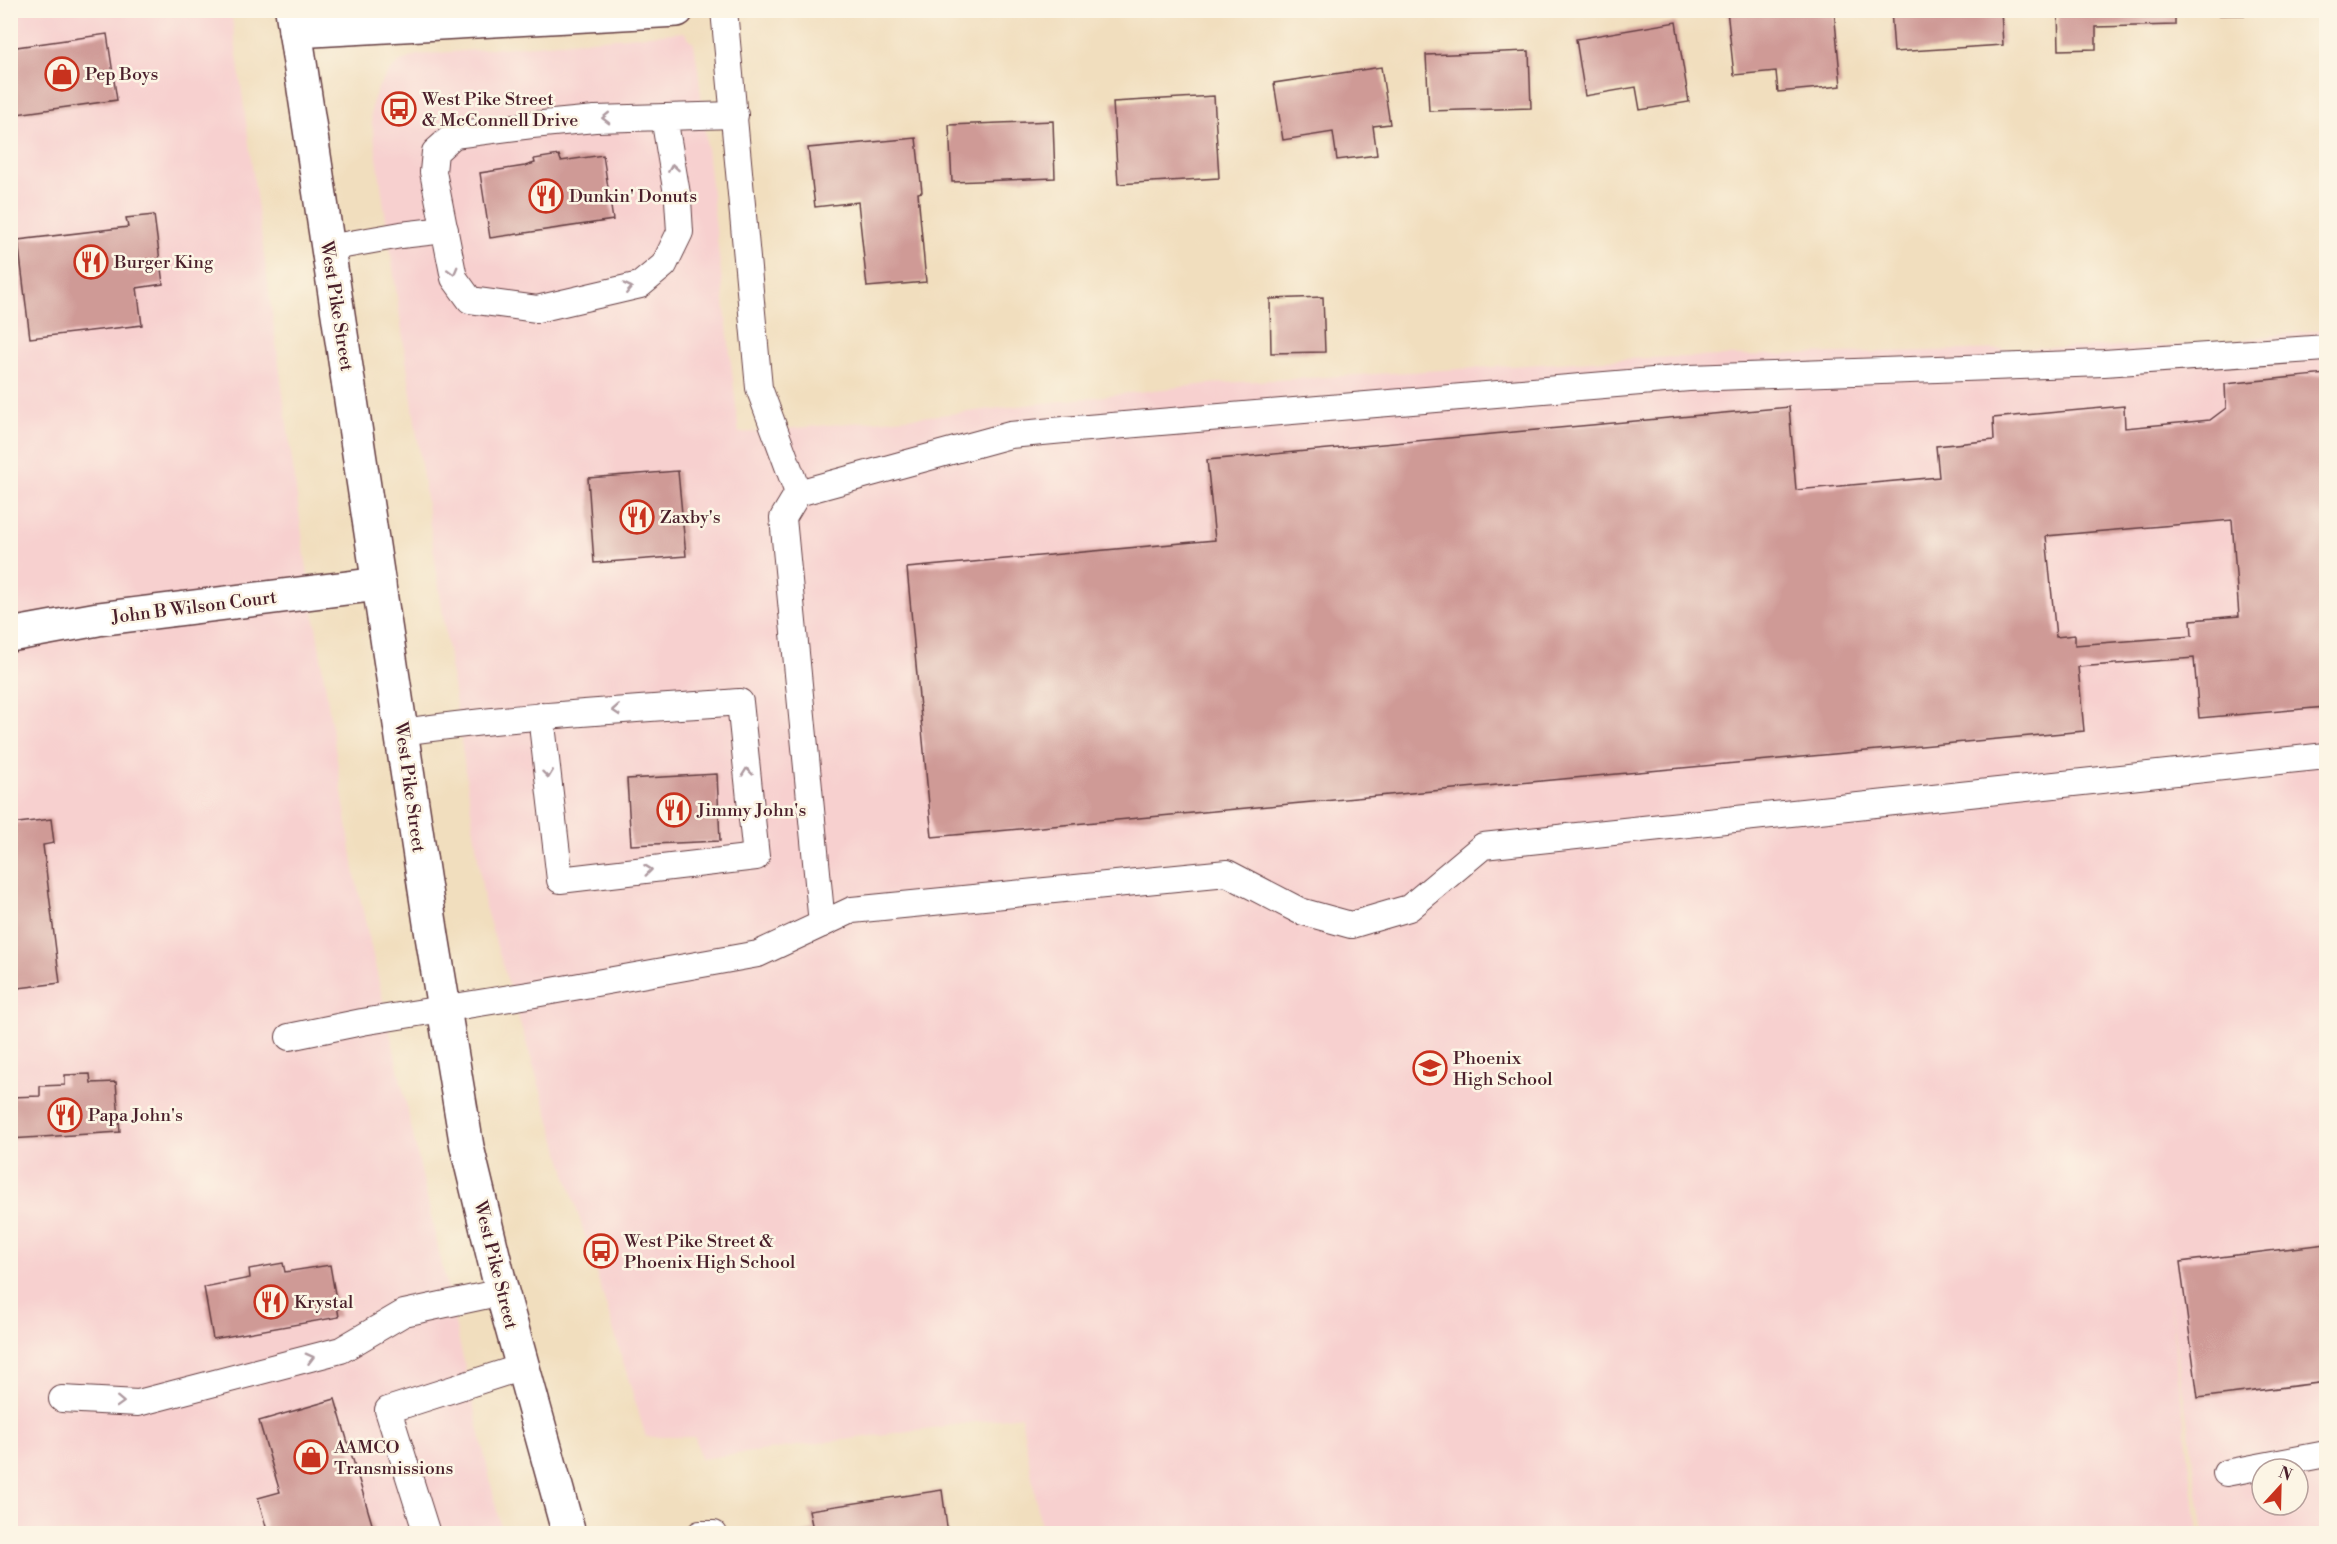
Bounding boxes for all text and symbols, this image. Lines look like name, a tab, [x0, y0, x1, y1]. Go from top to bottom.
shop icon: Pep Boys	[44, 56, 80, 92]
place label: Pep Boys	[85, 63, 159, 86]
place label: West Pike Street & McConnell Drive	[421, 88, 578, 132]
bus stop icon: West Pike Street & McConnell Drive	[381, 91, 417, 127]
one-way arrow	[601, 112, 610, 124]
one-way arrow	[667, 164, 680, 174]
restaurant icon: Dunkin' Donuts	[528, 178, 564, 214]
place label: Dunkin' Donuts	[569, 185, 697, 208]
street label: West Pike Street	[315, 238, 358, 373]
restaurant icon: Burger King	[73, 244, 109, 280]
place label: Burger King	[113, 251, 214, 274]
one-way arrow	[446, 266, 459, 276]
one-way arrow	[622, 282, 632, 295]
restaurant icon: Zaxby's	[619, 499, 655, 535]
place label: Zaxby's	[660, 506, 721, 529]
street label: John B Wilson Court	[109, 586, 279, 629]
one-way arrow	[611, 704, 620, 717]
street label: West Pike Street	[389, 719, 430, 854]
one-way arrow	[741, 767, 754, 776]
one-way arrow	[541, 769, 554, 778]
restaurant icon: Jimmy John's	[656, 792, 692, 828]
place label: Jimmy John's	[696, 799, 806, 822]
one-way arrow	[643, 864, 652, 877]
place label: Phoenix High School	[1453, 1047, 1553, 1091]
school or university icon: Phoenix High School	[1412, 1050, 1448, 1086]
restaurant icon: Papa John's	[47, 1097, 83, 1133]
place label: Papa John's	[88, 1104, 183, 1127]
street label: West Pike Street	[468, 1198, 523, 1332]
place label: West Pike Street & Phoenix High School	[623, 1230, 796, 1274]
bus stop icon: West Pike Street & Phoenix High School	[583, 1233, 619, 1269]
restaurant icon: Krystal	[253, 1284, 289, 1320]
place label: Krystal	[294, 1291, 354, 1314]
one-way arrow	[304, 1353, 314, 1365]
one-way arrow	[116, 1396, 125, 1408]
place label: AAMCO Transmissions	[333, 1436, 454, 1480]
shop icon: AAMCO Transmissions	[293, 1439, 329, 1475]
north arrow	[2250, 1457, 2310, 1517]
text: N	[2276, 1462, 2295, 1486]

